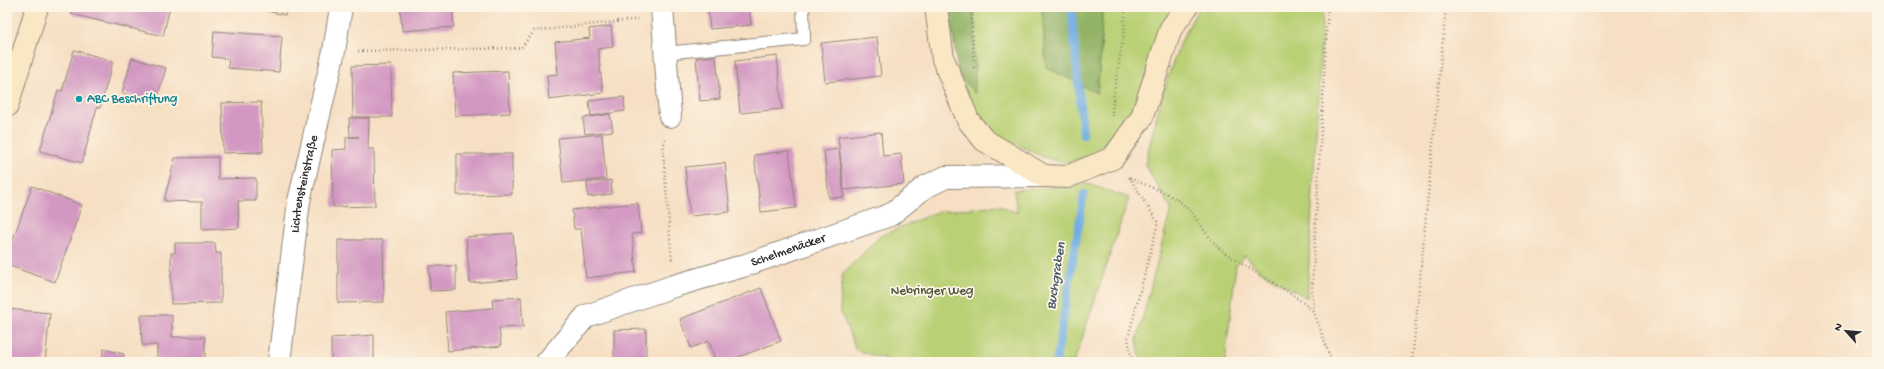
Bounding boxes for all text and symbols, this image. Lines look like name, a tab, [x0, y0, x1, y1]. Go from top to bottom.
place label: ABC Beschriftung	[87, 92, 177, 107]
marker: ABC Beschriftung	[74, 94, 84, 104]
street label: Lichtensteinstraße	[288, 133, 322, 234]
street label: Schelmenäcker	[749, 230, 829, 270]
water label: Buchgraben	[1043, 241, 1071, 311]
park label: Nebringer Weg	[891, 284, 973, 299]
north arrow	[1826, 311, 1866, 351]
text: N	[1832, 321, 1846, 333]

